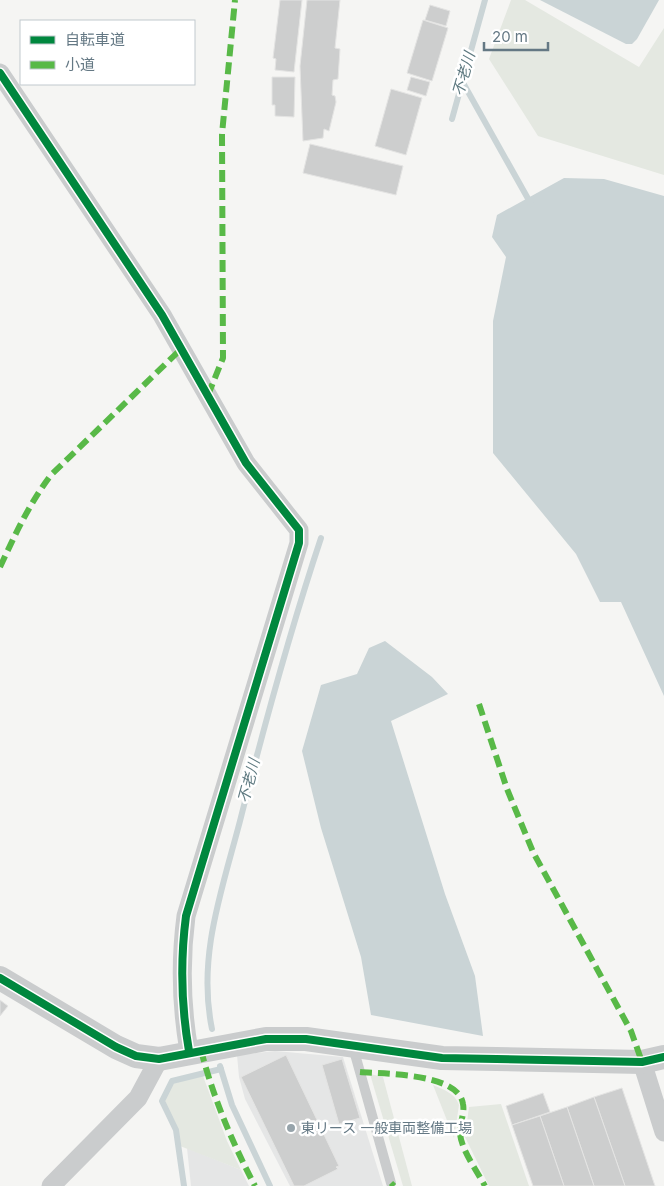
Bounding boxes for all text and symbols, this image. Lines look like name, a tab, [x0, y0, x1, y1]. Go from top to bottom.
legend	[20, 20, 195, 85]
scale bar	[484, 20, 548, 52]
text: 20 m	[492, 27, 528, 46]
text: 自転車道	[65, 30, 125, 49]
water label: 不老川	[448, 48, 479, 98]
text: 小道	[65, 55, 95, 74]
water label: 不老川	[234, 755, 264, 805]
place label: 東リース 一般車両整備工場	[301, 1119, 472, 1136]
marker: 東リース 一般車両整備工場	[285, 1122, 297, 1134]

